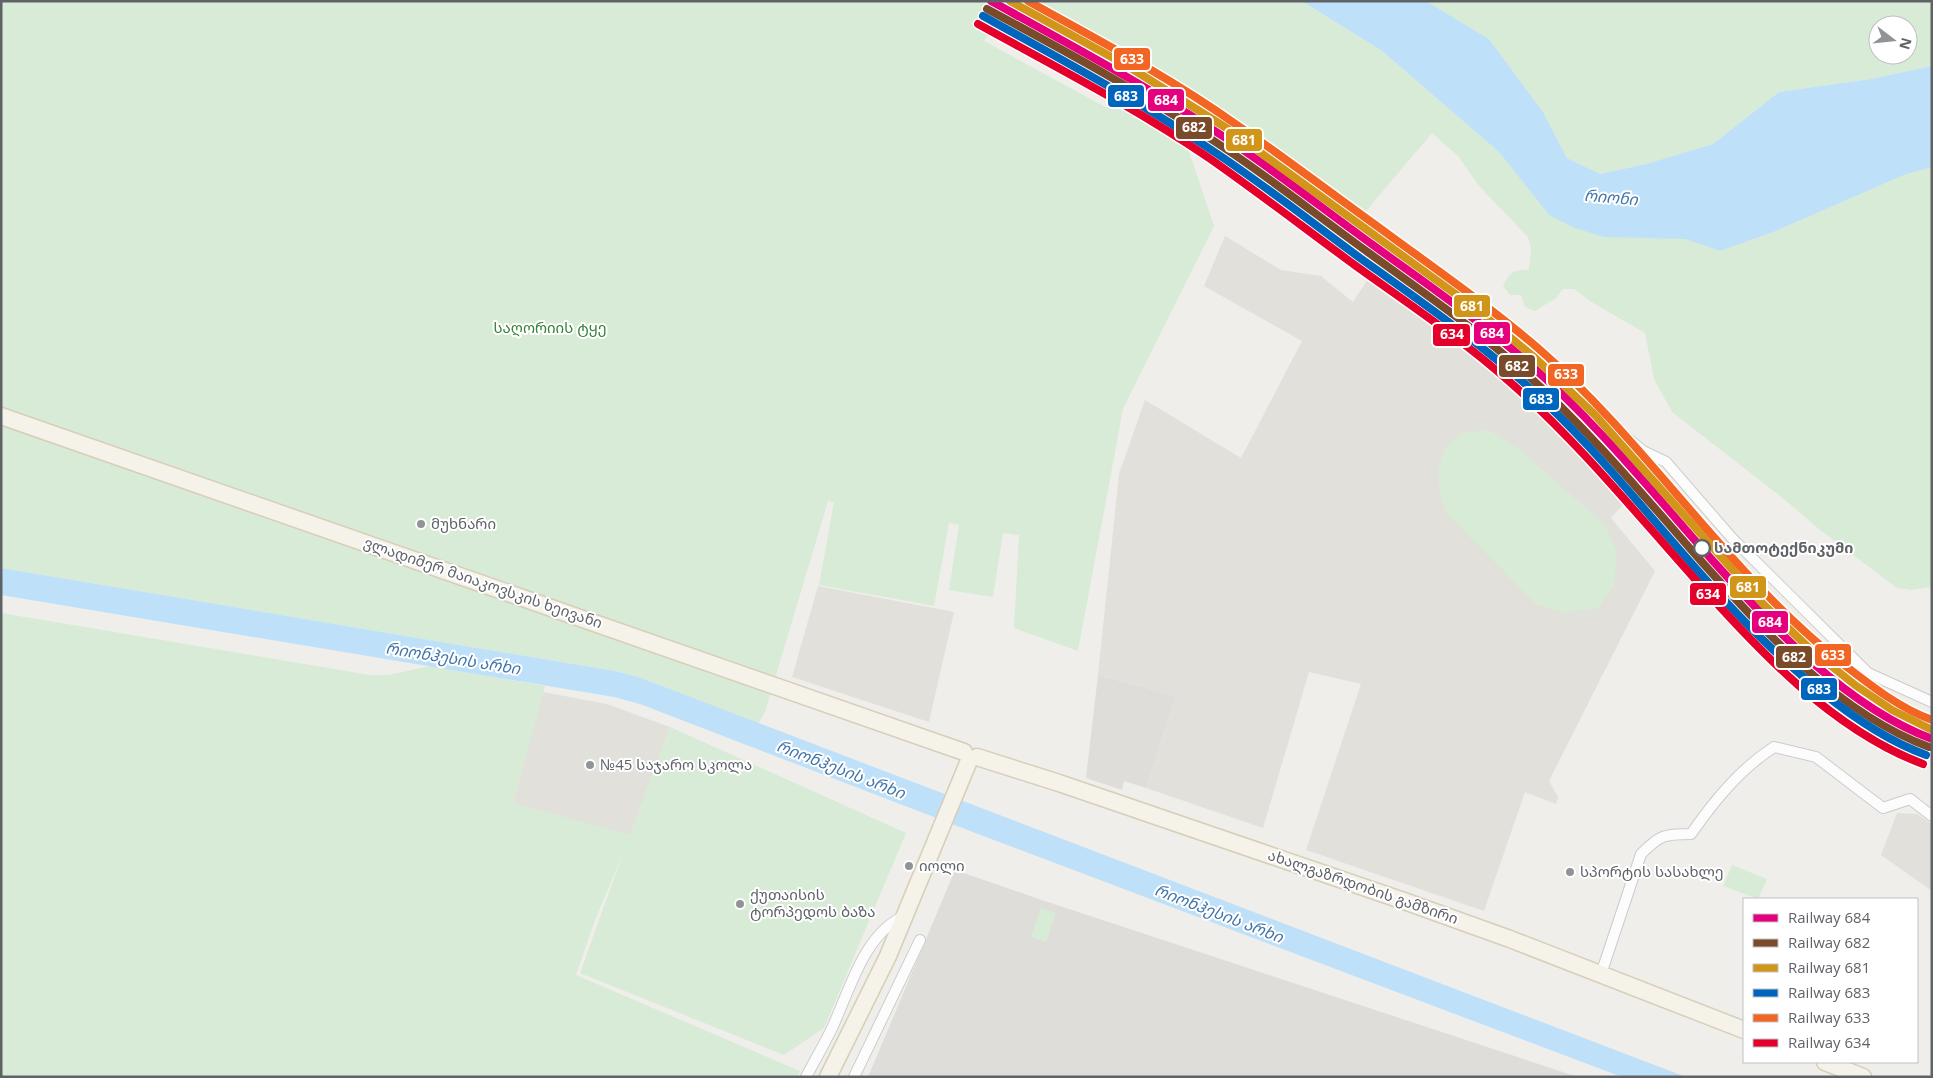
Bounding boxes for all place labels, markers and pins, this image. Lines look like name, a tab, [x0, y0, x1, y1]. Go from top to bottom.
place label: მუხნარი	[431, 513, 496, 533]
marker: მუხნარი	[415, 518, 427, 530]
place label: სამთოტექნიკუმი	[1714, 537, 1853, 557]
marker: სამთოტექნიკუმი	[1693, 539, 1711, 557]
place label: №45 საჯარო სკოლა	[600, 754, 752, 774]
marker: №45 საჯარო სკოლა	[584, 759, 596, 771]
place label: იოლი	[919, 855, 965, 875]
marker: იოლი	[903, 860, 915, 872]
place label: სპორტის სასახლე	[1580, 861, 1724, 881]
marker: სპორტის სასახლე	[1564, 866, 1576, 878]
place label: ქუთაისის ტორპედოს ბაზა	[750, 884, 876, 921]
marker: ქუთაისის ტორპედოს ბაზა	[734, 898, 746, 910]

